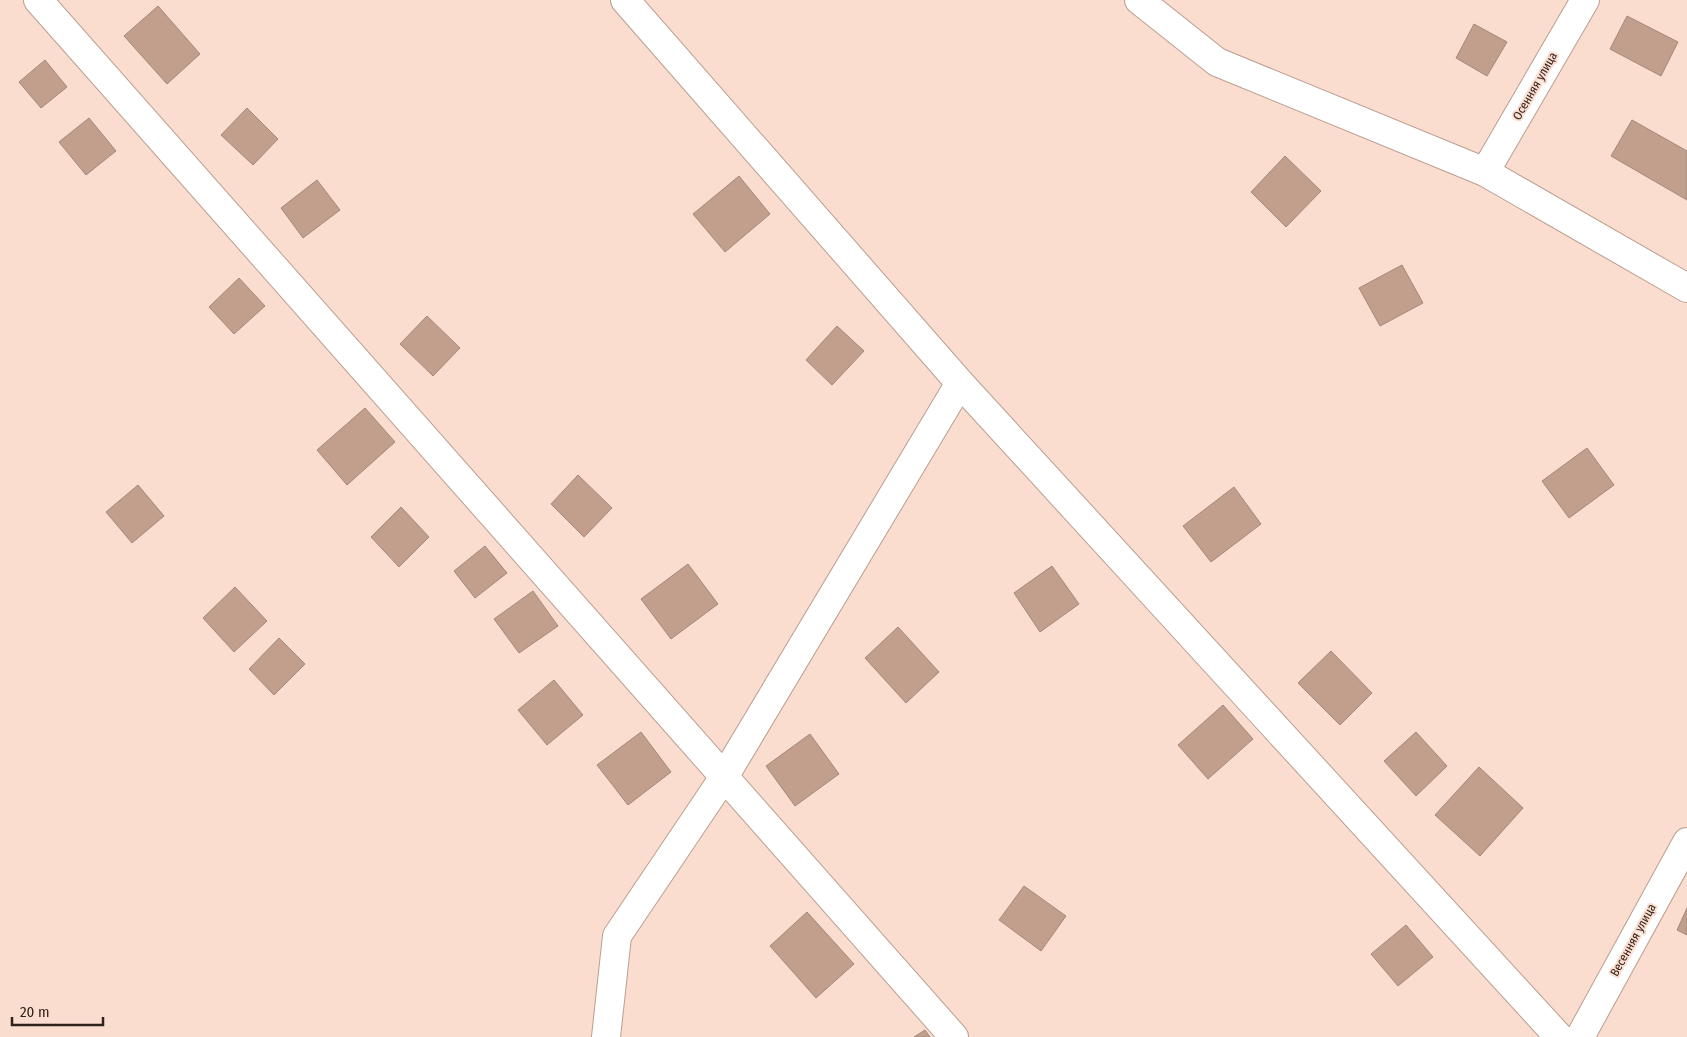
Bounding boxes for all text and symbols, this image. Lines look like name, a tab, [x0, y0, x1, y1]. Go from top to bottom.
street label: Осенняя улица	[1510, 50, 1560, 122]
street label: Весенняя улица	[1607, 901, 1659, 979]
scale bar	[12, 994, 104, 1026]
text: 20 m	[20, 1003, 50, 1021]

